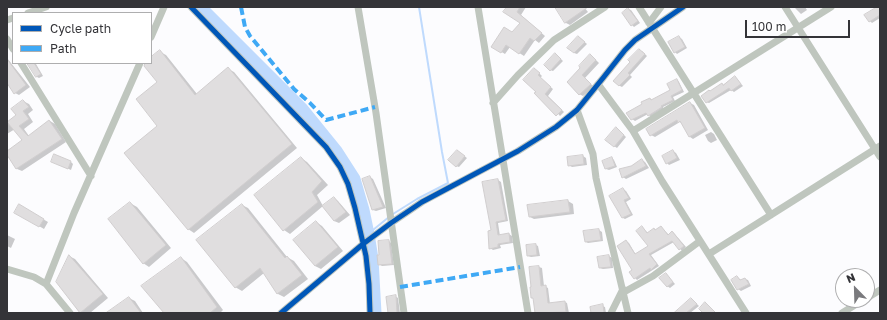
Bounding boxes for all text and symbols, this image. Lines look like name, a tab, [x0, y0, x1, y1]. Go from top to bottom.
legend	[12, 12, 152, 64]
scale bar	[747, 12, 852, 38]
text: 100 m	[752, 19, 786, 34]
text: Cycle path	[50, 21, 111, 36]
text: Path	[50, 41, 77, 56]
north arrow	[835, 268, 875, 308]
text: N	[844, 270, 857, 285]

